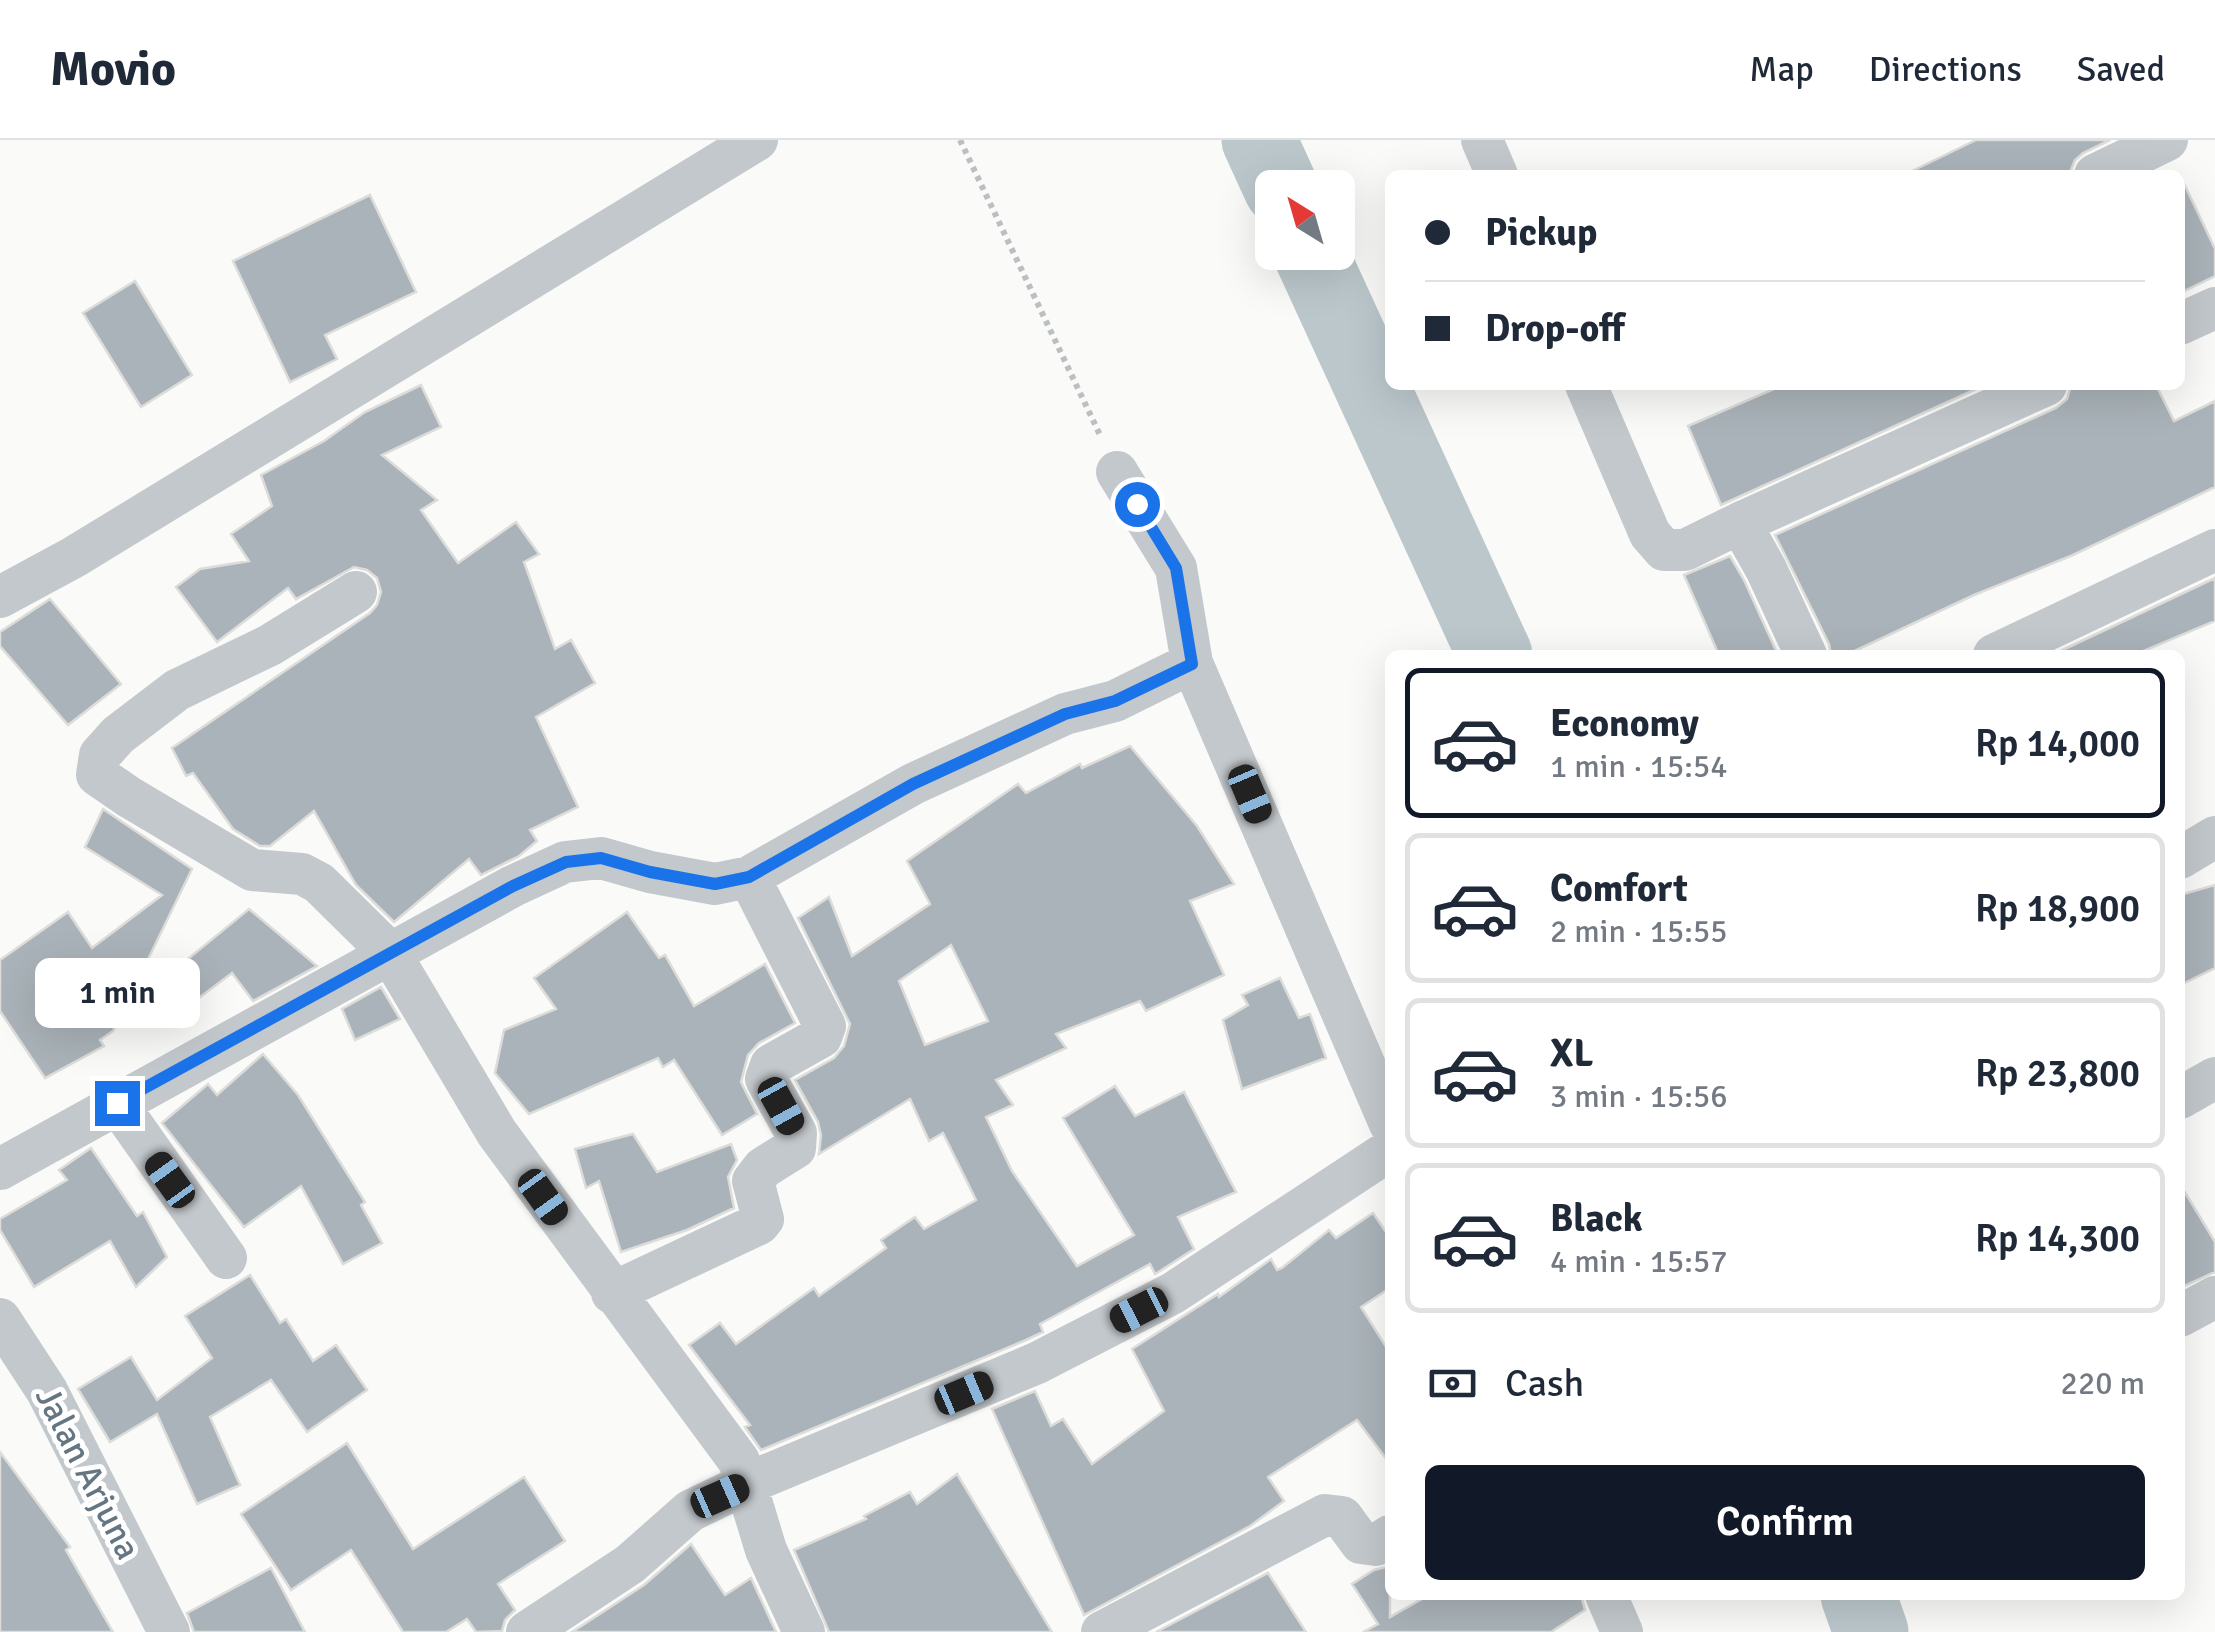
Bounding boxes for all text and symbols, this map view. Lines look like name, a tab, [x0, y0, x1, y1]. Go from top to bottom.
text: Movio	[50, 40, 176, 99]
text: Map	[1749, 48, 1814, 91]
text: Directions	[1869, 48, 2022, 91]
text: Saved	[2077, 48, 2165, 91]
north arrow	[1255, 170, 1355, 270]
map controls	[1255, 170, 1355, 270]
text: Pickup	[1485, 209, 1597, 256]
text: Drop-off	[1485, 305, 1625, 352]
route start	[1115, 482, 1160, 527]
icon: car	[1430, 698, 1520, 788]
text: Economy	[1550, 700, 1699, 747]
text: Rp 14,000	[1975, 720, 2140, 767]
text: 1 min · 15:54	[1550, 747, 1728, 786]
car	[1224, 761, 1276, 827]
icon: car	[1430, 863, 1520, 953]
text: Comfort	[1550, 865, 1688, 912]
text: Rp 18,900	[1975, 885, 2140, 932]
text: 2 min · 15:55	[1550, 912, 1728, 951]
callout: 1 min	[34, 958, 200, 1028]
text: 1 min	[79, 973, 156, 1012]
icon: car	[1430, 1028, 1520, 1118]
text: XL	[1550, 1030, 1593, 1077]
text: Rp 23,800	[1975, 1050, 2140, 1097]
car	[753, 1072, 809, 1140]
text: 3 min · 15:56	[1550, 1077, 1728, 1116]
route end	[95, 1081, 140, 1126]
car	[140, 1147, 200, 1213]
car	[513, 1164, 573, 1230]
icon: car	[1430, 1193, 1520, 1283]
text: Black	[1550, 1195, 1643, 1242]
text: Rp 14,300	[1975, 1215, 2140, 1262]
text: 4 min · 15:57	[1550, 1242, 1728, 1281]
car	[1105, 1283, 1173, 1337]
icon: cash	[1425, 1356, 1480, 1411]
text: Cash	[1505, 1360, 1584, 1407]
text: 220 m	[2061, 1364, 2145, 1403]
car	[931, 1367, 997, 1419]
street label: Jalan Arjuna	[26, 1379, 150, 1567]
button: Confirm	[1425, 1465, 2145, 1580]
car	[686, 1470, 754, 1522]

